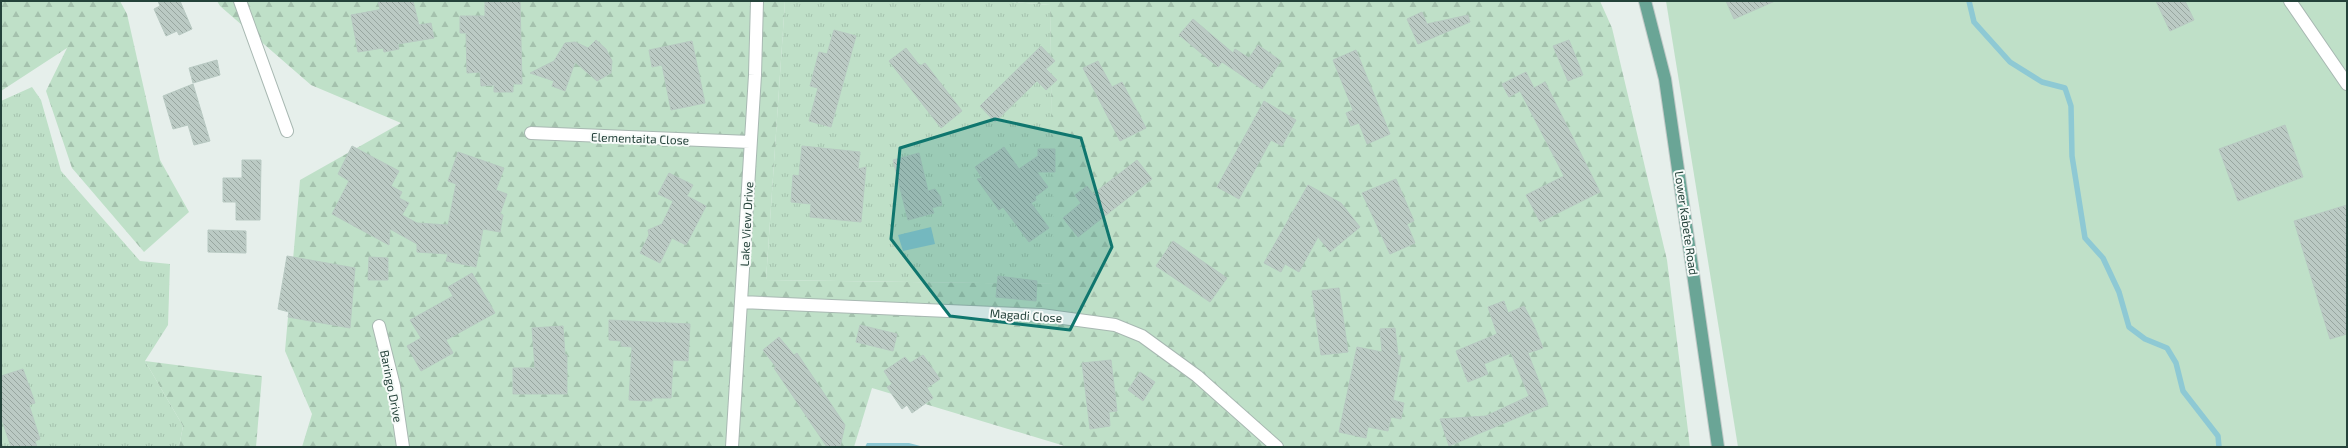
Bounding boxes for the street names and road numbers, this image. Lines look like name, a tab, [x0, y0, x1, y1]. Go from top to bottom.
street label: Elementaita Close	[591, 129, 689, 147]
street label: Lower Kabete Road	[1673, 170, 1701, 276]
street label: Lake View Drive	[737, 181, 755, 267]
street label: Magadi Close	[989, 305, 1063, 325]
street label: Baringo Drive	[378, 349, 406, 423]

